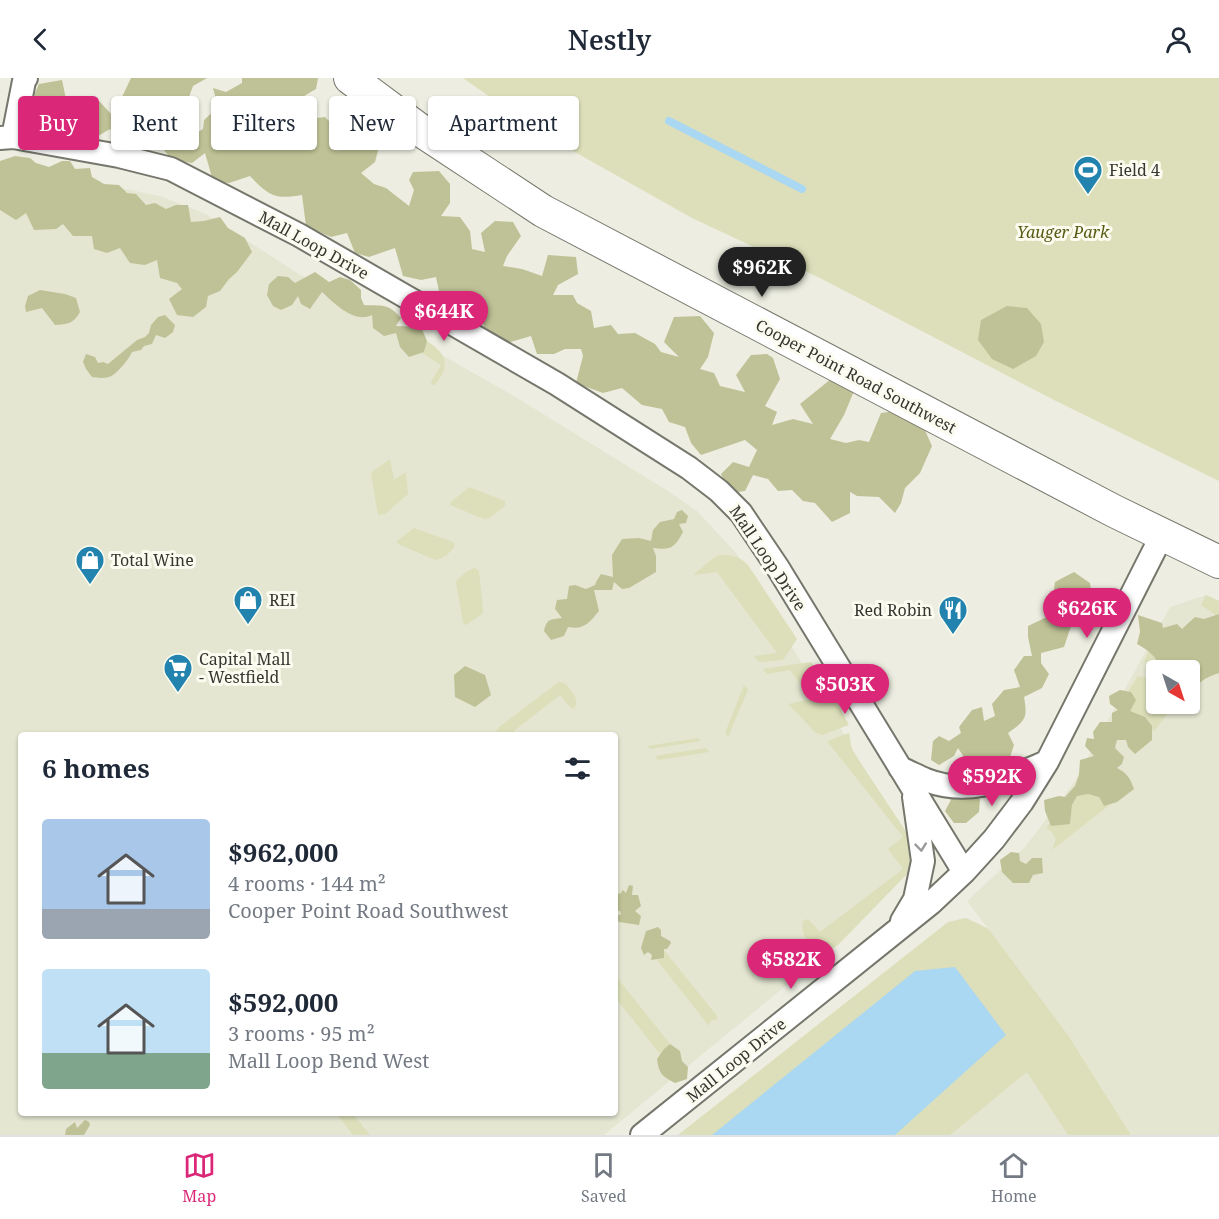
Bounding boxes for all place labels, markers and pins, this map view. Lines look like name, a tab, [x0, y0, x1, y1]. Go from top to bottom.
sports icon: Field 4	[1072, 154, 1104, 196]
place label: Field 4	[1109, 159, 1160, 181]
pin: $962K	[720, 247, 804, 298]
pin: $644K	[402, 291, 486, 342]
shop icon: Total Wine	[74, 544, 106, 586]
place label: Total Wine	[111, 549, 194, 571]
shop icon: REI	[232, 584, 264, 626]
pin: $626K	[1045, 588, 1129, 639]
place label: REI	[269, 589, 295, 611]
restaurant icon: Red Robin	[937, 594, 969, 636]
place label: Red Robin	[854, 599, 932, 621]
place label: Capital Mall - Westfield	[199, 648, 291, 688]
supermarket icon: Capital Mall - Westfield	[162, 652, 194, 694]
pin: $503K	[803, 664, 887, 715]
pin: $592K	[950, 756, 1034, 807]
pin: $582K	[749, 939, 833, 990]

